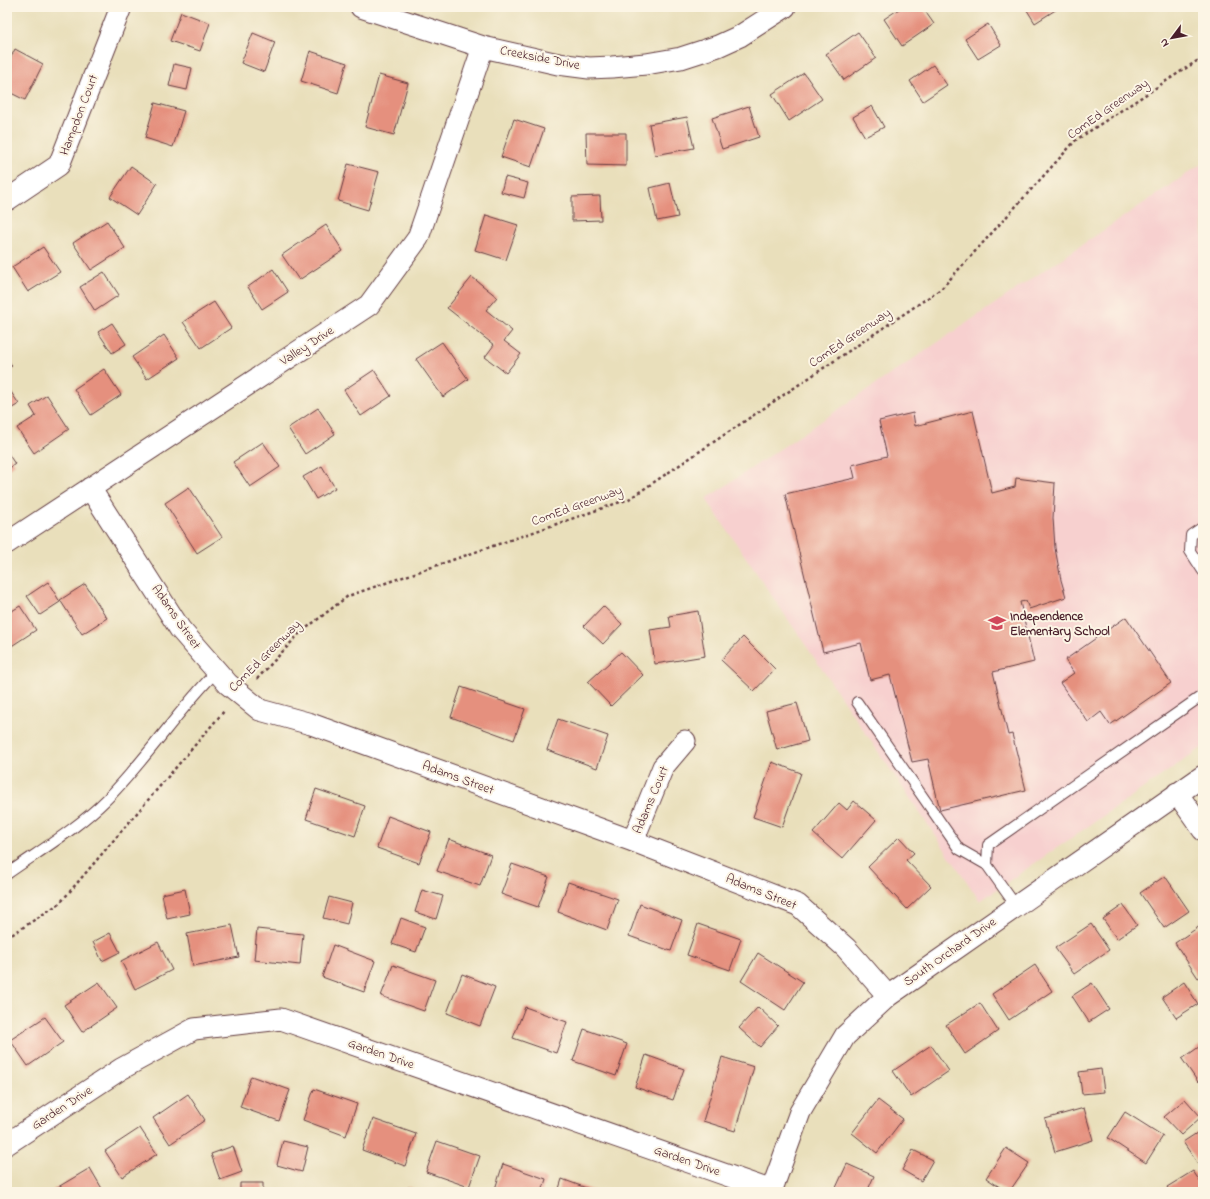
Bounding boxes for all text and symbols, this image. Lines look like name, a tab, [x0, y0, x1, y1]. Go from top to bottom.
north arrow	[1152, 18, 1192, 58]
text: N	[1156, 35, 1173, 50]
street label: Creekside Drive	[498, 41, 582, 75]
street label: Hampdon Court	[55, 71, 103, 158]
street label: ComEd Greenway	[1063, 74, 1153, 145]
street label: ComEd Greenway	[805, 303, 895, 373]
street label: Valley Drive	[275, 321, 338, 372]
street label: ComEd Greenway	[529, 481, 625, 532]
street label: Adams Street	[147, 581, 206, 654]
place label: Independence Elementary School	[1010, 607, 1110, 643]
school or university icon: Independence Elementary School	[987, 613, 1007, 633]
street label: ComEd Greenway	[225, 616, 306, 697]
street label: Adams Street	[419, 756, 497, 800]
street label: Adams Court	[628, 763, 674, 837]
street label: Adams Street	[723, 869, 800, 915]
street label: South Orchard Drive	[900, 913, 1000, 991]
street label: Garden Drive	[345, 1034, 417, 1074]
street label: Garden Drive	[28, 1081, 96, 1135]
street label: Garden Drive	[651, 1141, 723, 1181]

